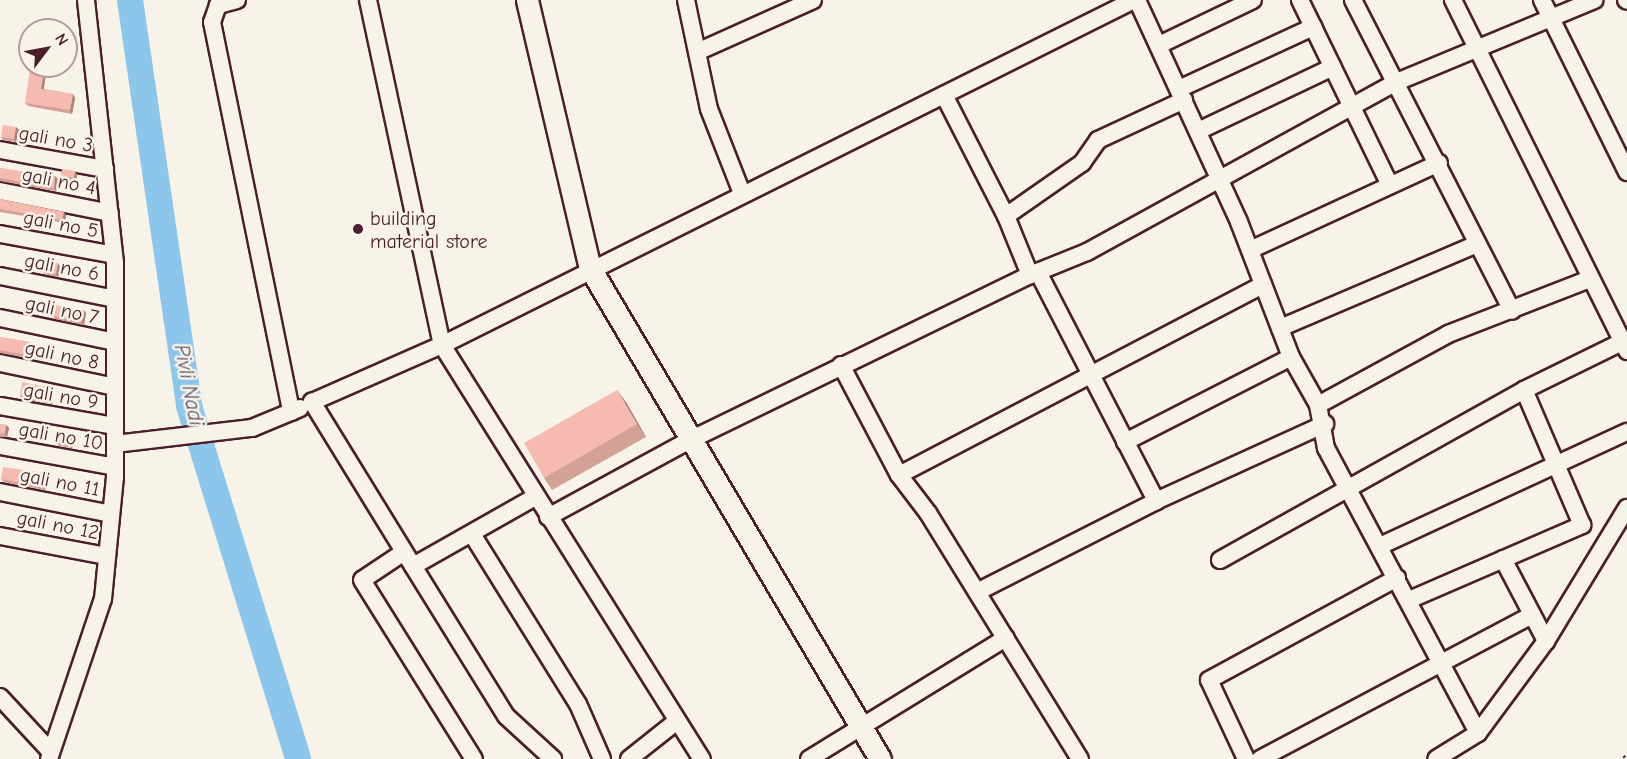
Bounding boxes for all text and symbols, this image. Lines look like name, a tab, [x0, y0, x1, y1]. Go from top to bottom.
north arrow	[18, 18, 78, 78]
text: N	[51, 30, 72, 49]
street label: gali no 3	[17, 121, 95, 157]
street label: gali no 4	[20, 162, 98, 200]
street label: gali no 5	[22, 205, 100, 243]
place label: building material store	[370, 206, 487, 253]
marker: building material store	[351, 222, 365, 236]
street label: gali no 6	[23, 248, 101, 286]
street label: gali no 7	[23, 291, 101, 329]
street label: gali no 8	[23, 335, 101, 375]
water label: Pivli Nadi	[169, 342, 209, 428]
street label: gali no 9	[22, 378, 100, 414]
street label: gali no 10	[17, 417, 105, 455]
street label: gali no 11	[18, 463, 102, 501]
street label: gali no 12	[15, 505, 101, 545]

